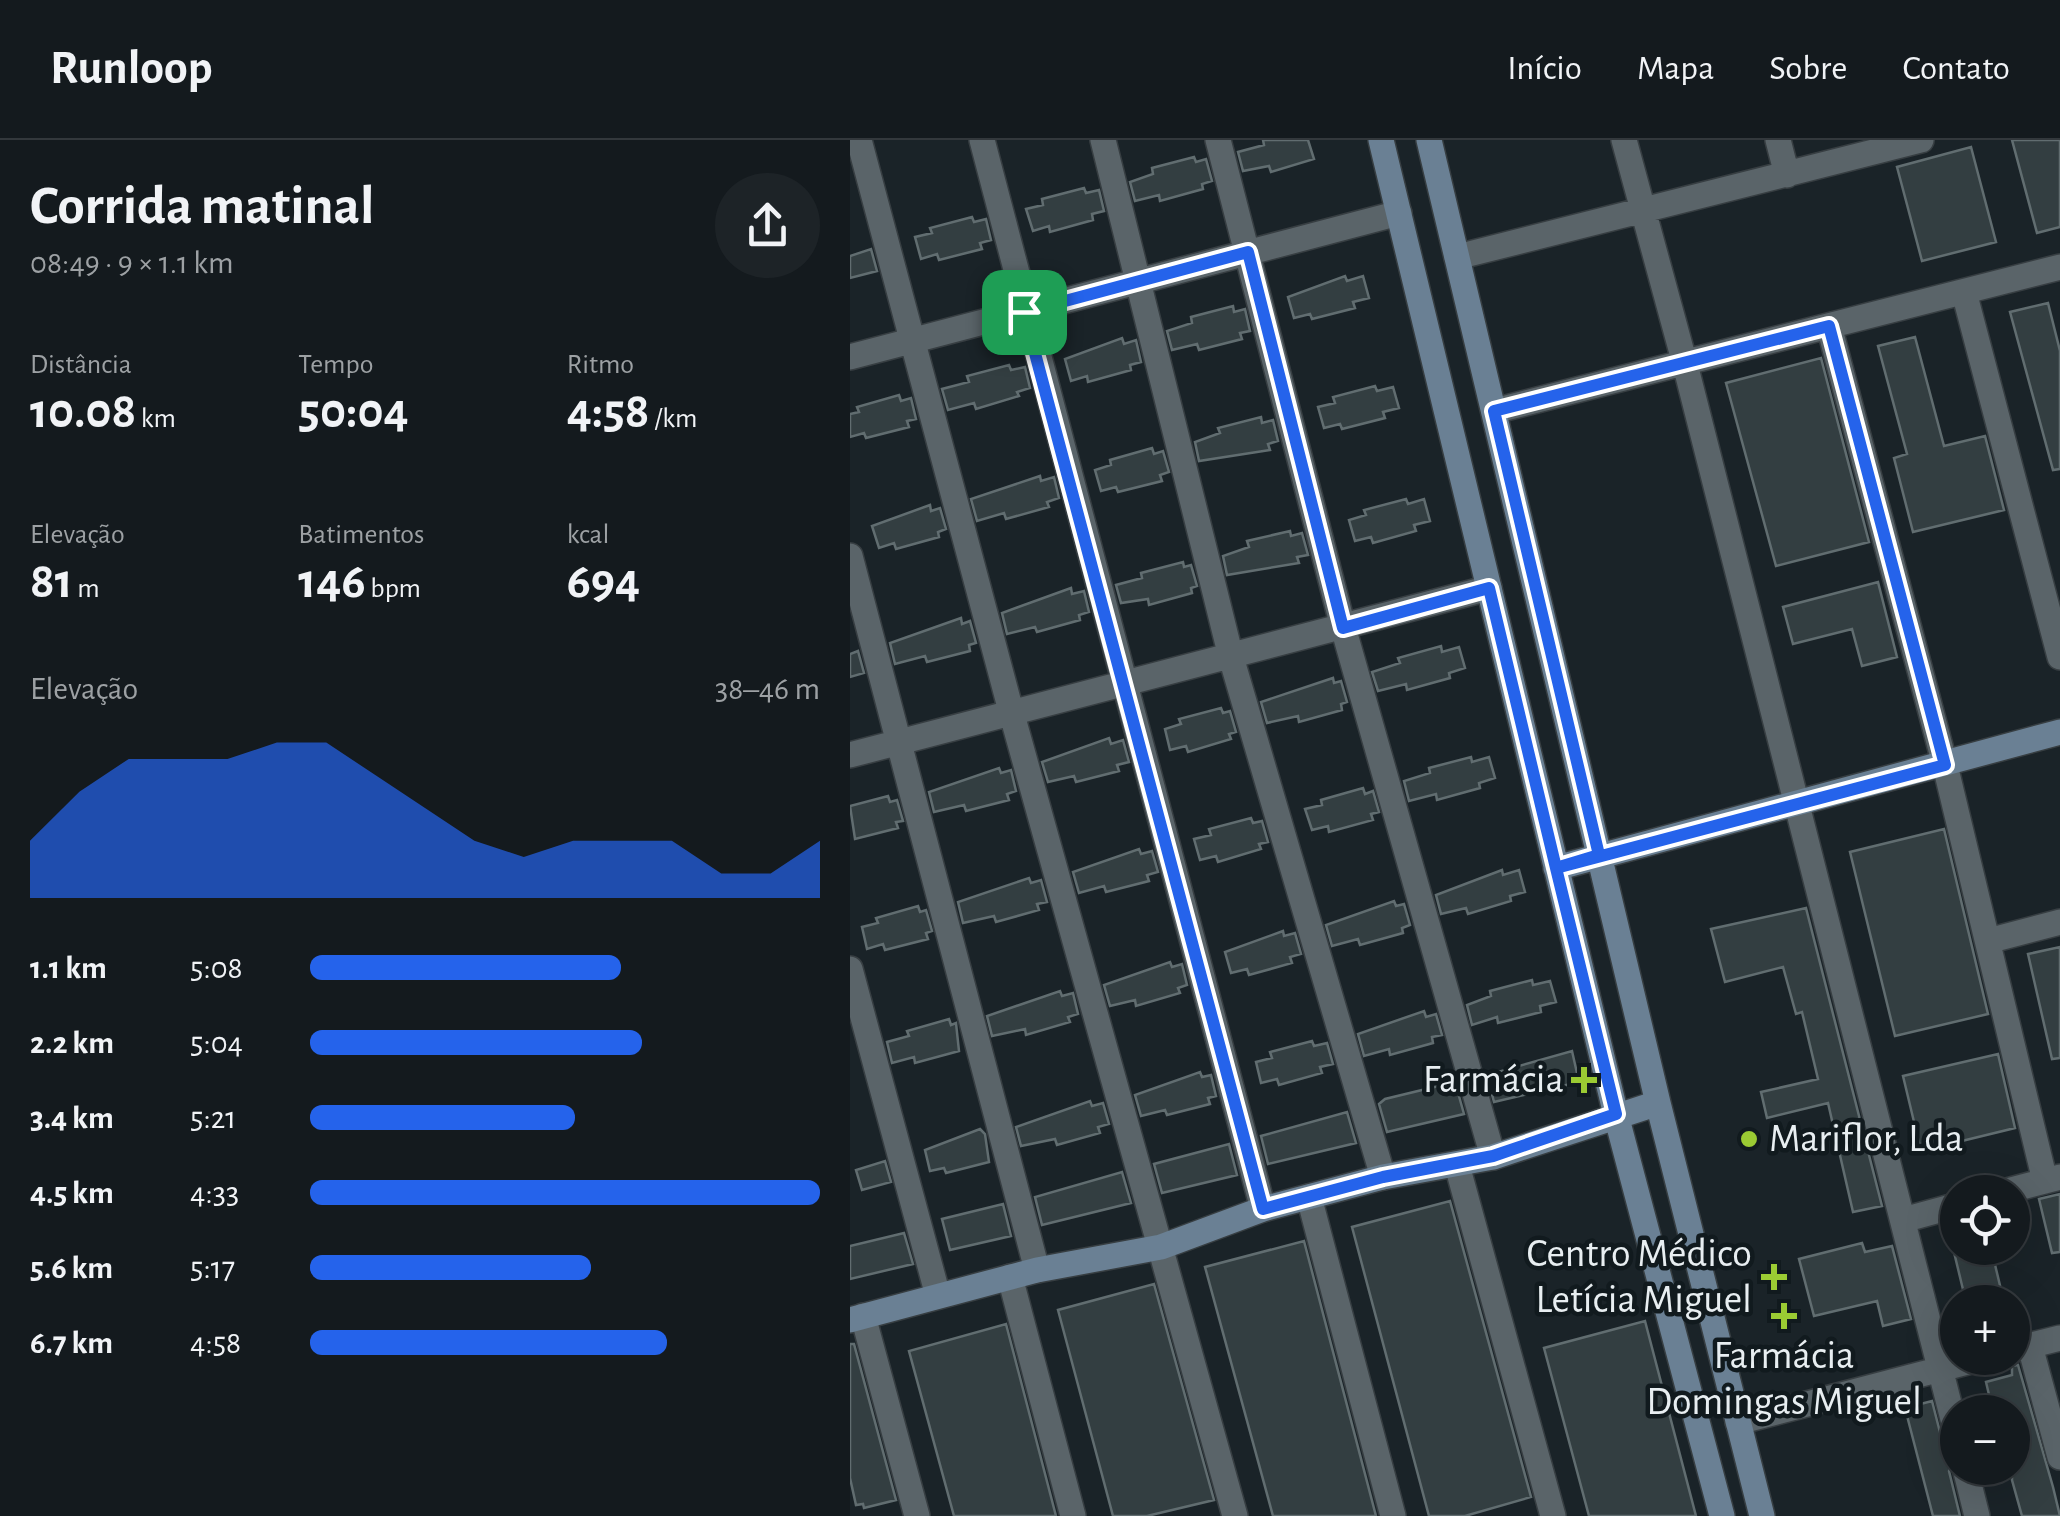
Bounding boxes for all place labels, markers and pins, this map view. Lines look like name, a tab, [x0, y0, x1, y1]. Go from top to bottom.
pin	[982, 270, 1067, 355]
place label: Farmácia	[1423, 1060, 1564, 1100]
marker: Farmácia	[1573, 1069, 1595, 1091]
place label: Mariflor, Lda	[1769, 1119, 1963, 1159]
marker: Mariflor, Lda	[1738, 1128, 1760, 1150]
place label: Centro Médico Letícia Miguel	[1526, 1234, 1752, 1320]
marker: Centro Médico Letícia Miguel	[1761, 1264, 1787, 1290]
marker: Farmácia Domingas Miguel	[1773, 1305, 1795, 1327]
place label: Farmácia Domingas Miguel	[1646, 1336, 1922, 1422]

